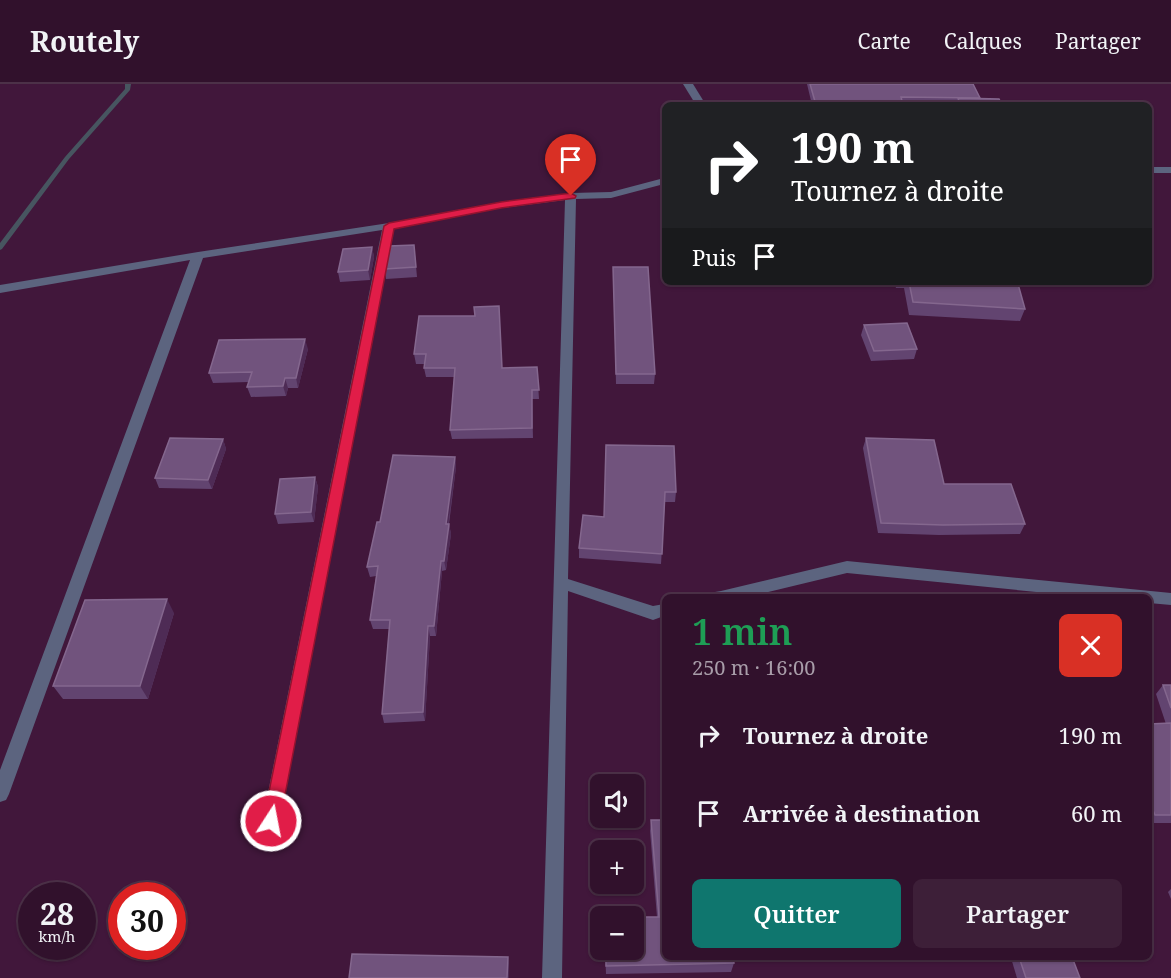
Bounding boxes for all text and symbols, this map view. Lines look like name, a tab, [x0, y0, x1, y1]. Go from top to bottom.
text: Routely	[30, 22, 139, 60]
text: Carte	[858, 27, 911, 55]
text: Calques	[944, 27, 1022, 55]
text: Partager	[1055, 27, 1141, 55]
text: 190 m	[791, 118, 915, 175]
icon: right	[692, 126, 770, 204]
pin	[545, 134, 596, 196]
icon: arrive	[554, 143, 587, 176]
text: Tournez à droite	[791, 172, 1004, 209]
icon: arrive	[748, 240, 781, 273]
text: Puis	[692, 242, 736, 272]
text: 1 min	[692, 607, 793, 656]
button: close	[1059, 614, 1122, 677]
text: 250 m · 16:00	[692, 654, 815, 681]
icon: right	[692, 719, 725, 752]
text: Tournez à droite	[743, 720, 928, 750]
text: 190 m	[1059, 720, 1122, 750]
map controls	[590, 774, 644, 960]
button: sound	[590, 774, 644, 828]
position arrow	[239, 789, 303, 853]
icon: arrive	[692, 797, 725, 830]
text: Arrivée à destination	[743, 798, 980, 828]
text: 60 m	[1071, 798, 1122, 828]
button: +	[590, 840, 644, 894]
button: Quitter	[692, 879, 901, 948]
button: Partager	[913, 879, 1122, 948]
speed limit sign: 30	[108, 882, 186, 960]
text: 28	[40, 893, 74, 934]
button: −	[590, 906, 644, 960]
text: km/h	[39, 926, 75, 946]

